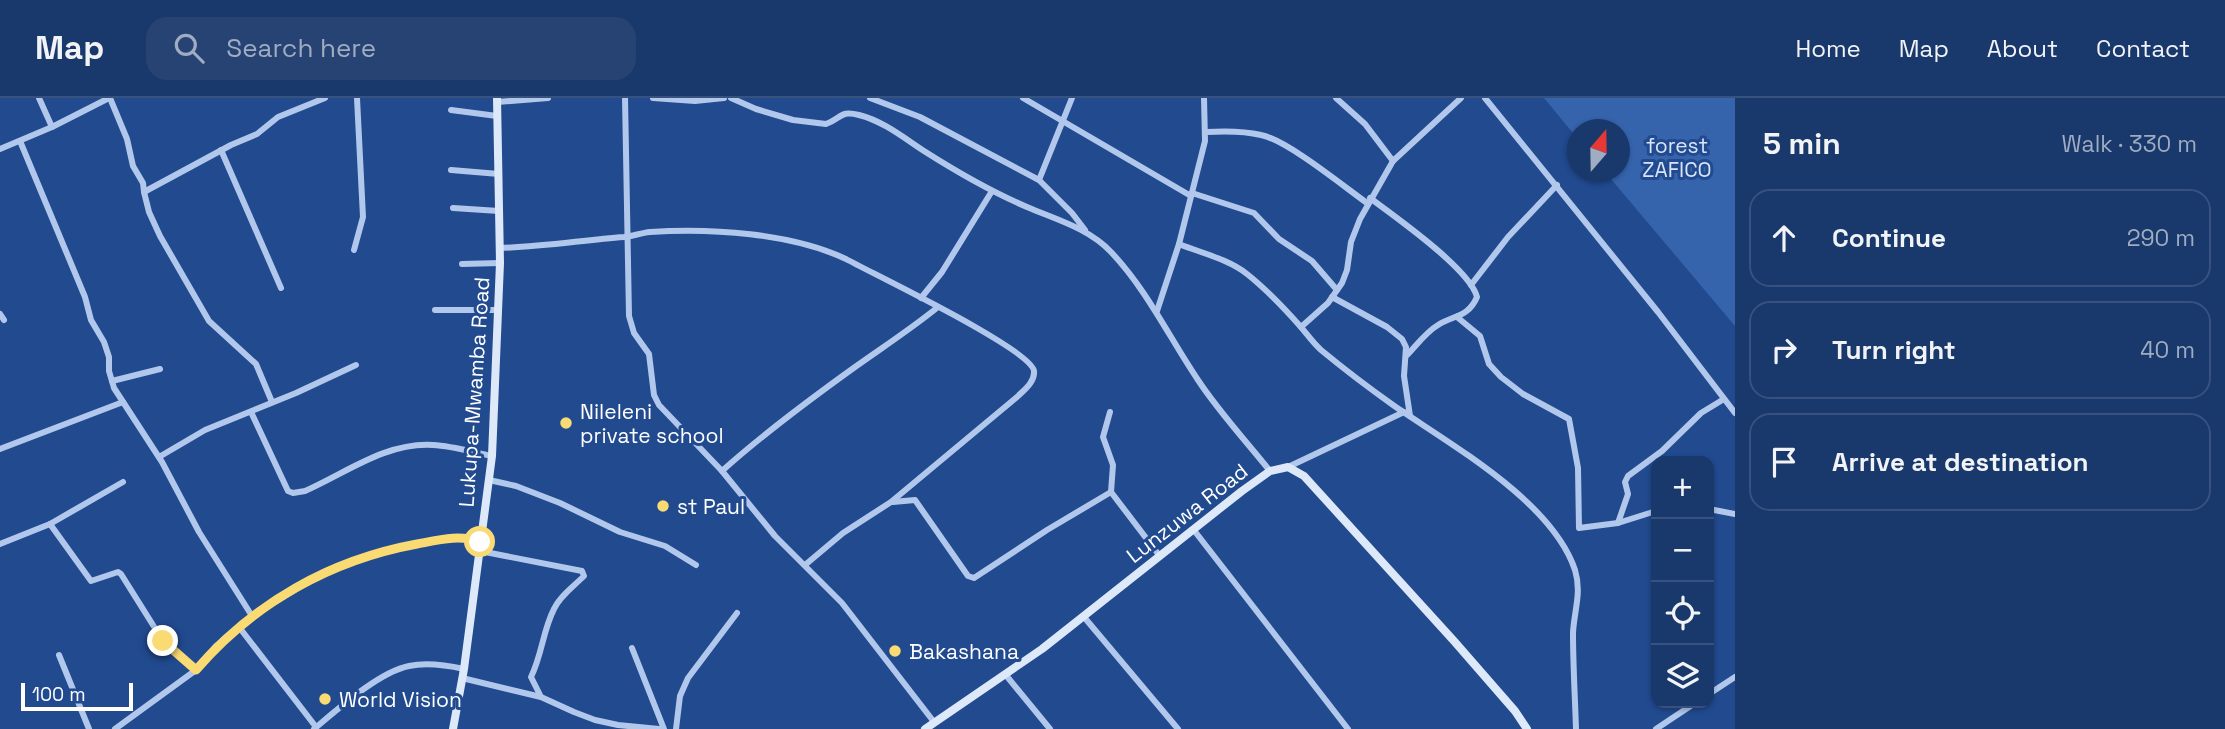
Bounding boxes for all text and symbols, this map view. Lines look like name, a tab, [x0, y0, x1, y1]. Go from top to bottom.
search box	[146, 17, 636, 80]
text: Map	[35, 27, 104, 69]
icon: search	[170, 29, 208, 67]
text: Search here	[226, 31, 376, 65]
text: Home	[1795, 33, 1861, 64]
text: Map	[1899, 33, 1949, 64]
text: About	[1987, 33, 2058, 64]
text: Contact	[2096, 33, 2190, 64]
north arrow	[1567, 119, 1630, 182]
text: 5 min	[1763, 124, 1841, 163]
text: Walk · 330 m	[2062, 129, 2197, 159]
park label: forest ZAFICO	[1642, 132, 1712, 183]
icon: ahead	[1765, 219, 1803, 257]
text: Continue	[1832, 221, 1946, 255]
text: 290 m	[2127, 223, 2195, 253]
street label: Lukupa-Mwamba Road	[452, 276, 496, 508]
icon: right	[1765, 331, 1803, 369]
text: Turn right	[1832, 333, 1956, 367]
text: 40 m	[2140, 335, 2195, 365]
place label: Nileleni private school	[580, 398, 724, 449]
marker: Nileleni private school	[558, 415, 574, 431]
icon: arrive	[1765, 443, 1803, 481]
text: Arrive at destination	[1832, 445, 2089, 479]
map controls	[1651, 456, 1714, 708]
button: +	[1651, 456, 1714, 519]
street label: Lunzuwa Road	[1121, 457, 1253, 569]
place label: st Paul	[677, 493, 745, 520]
marker: st Paul	[655, 498, 671, 514]
button: −	[1651, 519, 1714, 582]
route start	[464, 526, 495, 557]
button: locate	[1651, 582, 1714, 645]
route end	[147, 625, 178, 656]
place label: Bakashana	[909, 638, 1019, 665]
marker: Bakashana	[887, 643, 903, 659]
button: layers	[1651, 645, 1714, 708]
scale bar	[21, 680, 133, 712]
text: 100 m	[32, 682, 86, 707]
place label: World Vision	[339, 686, 462, 713]
marker: World Vision	[317, 691, 333, 707]

